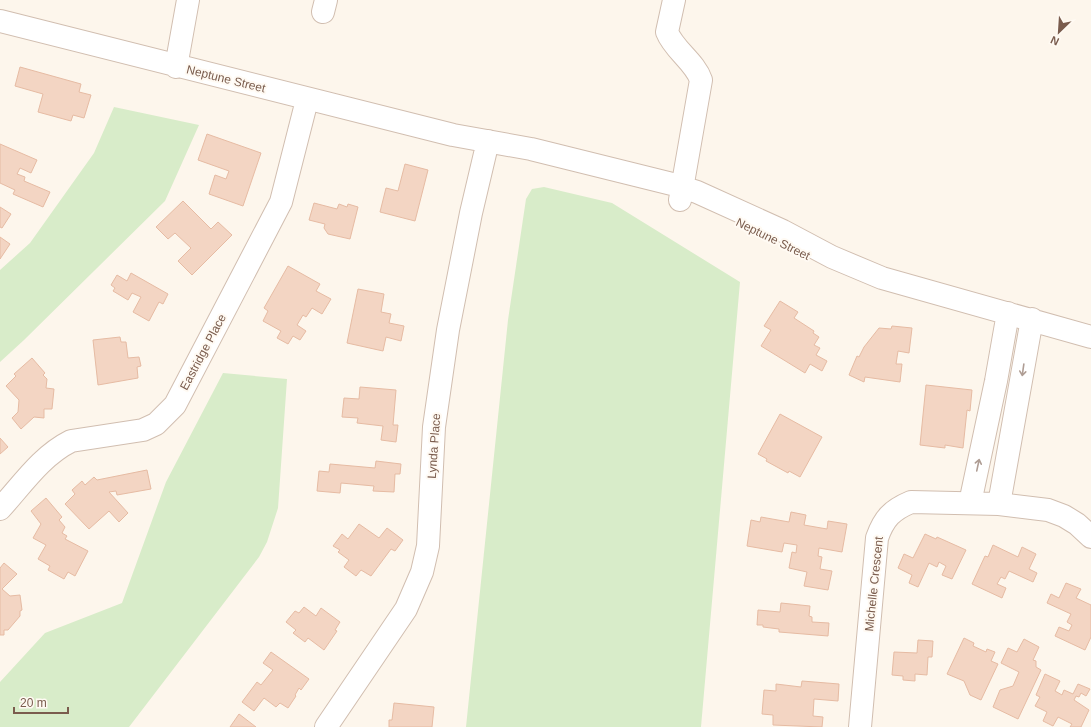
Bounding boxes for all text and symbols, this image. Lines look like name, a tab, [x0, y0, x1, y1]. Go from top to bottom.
north arrow	[1039, 12, 1079, 52]
text: N	[1049, 34, 1061, 48]
street label: Neptune Street	[185, 62, 268, 96]
street label: Neptune Street	[734, 215, 813, 263]
street label: Eastridge Place	[177, 311, 229, 392]
one-way arrow	[1019, 363, 1027, 376]
street label: Lynda Place	[425, 412, 443, 479]
one-way arrow	[975, 459, 983, 472]
street label: Michelle Crescent	[862, 535, 886, 632]
scale bar	[14, 689, 68, 715]
text: 20 m	[20, 696, 47, 710]

